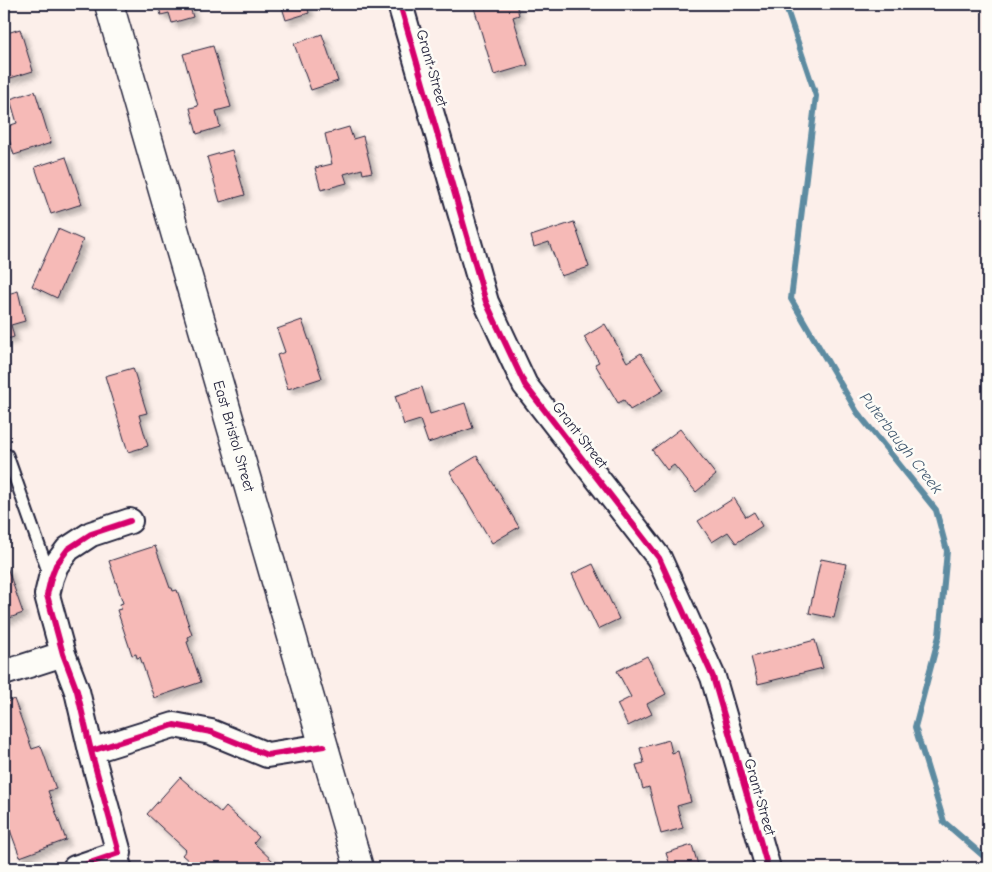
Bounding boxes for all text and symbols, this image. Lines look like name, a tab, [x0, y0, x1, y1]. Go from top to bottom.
street label: Grant Street	[412, 27, 452, 109]
street label: East Bristol Street	[210, 378, 259, 494]
water label: Puterbaugh Creek	[856, 389, 946, 497]
street label: Grant Street	[548, 398, 612, 472]
street label: Grant Street	[740, 756, 780, 838]

